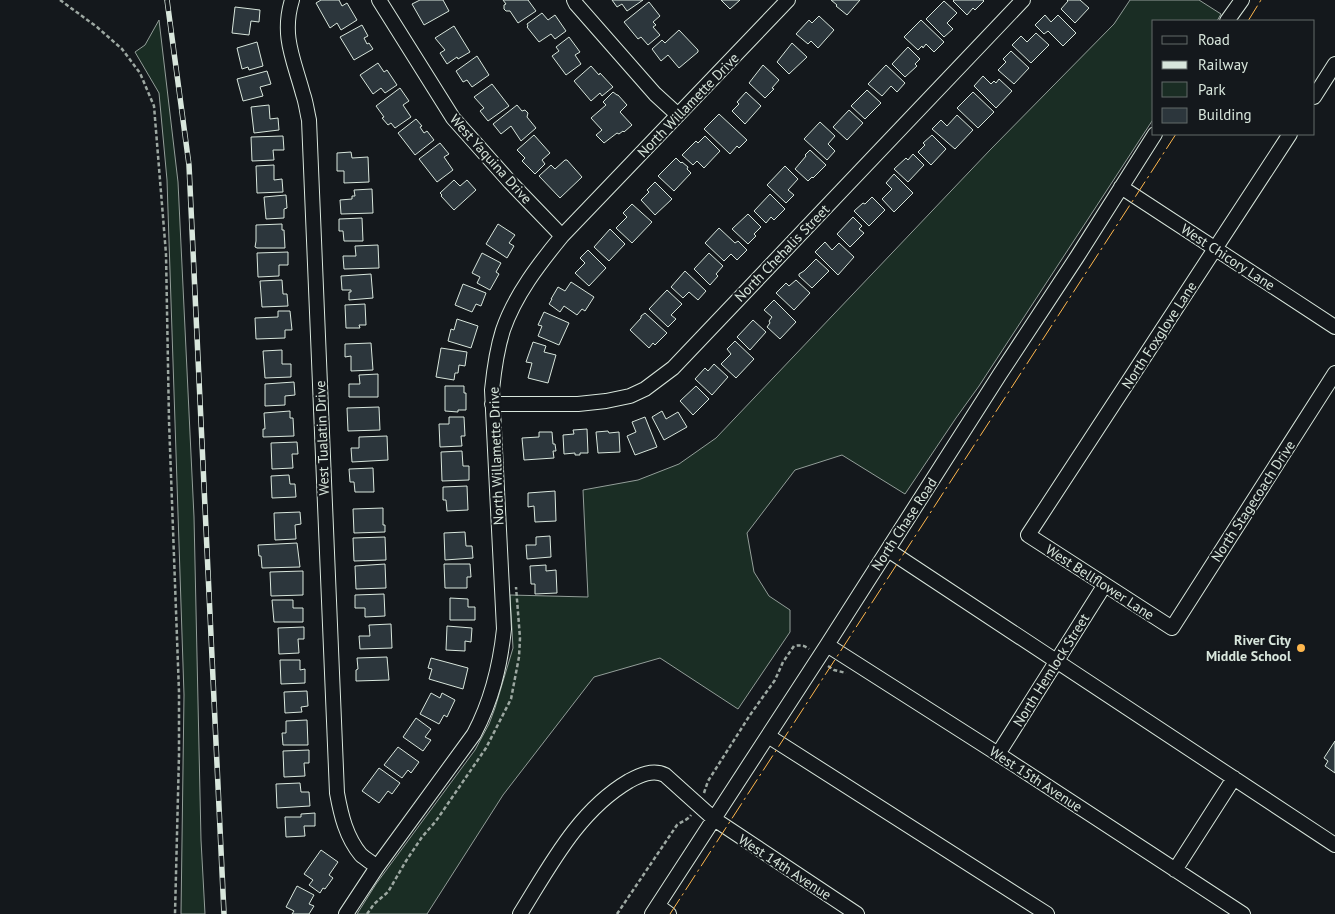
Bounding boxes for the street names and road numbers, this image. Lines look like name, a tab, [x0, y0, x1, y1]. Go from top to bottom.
street label: North Willamette Drive	[633, 49, 743, 161]
street label: West Yaquina Drive	[446, 110, 536, 208]
street label: North Chehalis Street	[731, 200, 833, 306]
street label: West Chicory Lane	[1178, 220, 1278, 294]
street label: North Foxglove Lane	[1118, 278, 1200, 392]
street label: West Tualatin Drive	[311, 380, 333, 496]
street label: North Willamette Drive	[485, 386, 507, 526]
street label: North Stagecoach Drive	[1207, 437, 1299, 565]
street label: North Chase Road	[867, 474, 941, 574]
street label: West Bellflower Lane	[1042, 540, 1158, 624]
street label: North Hemlock Street	[1009, 610, 1093, 730]
street label: West 15th Avenue	[986, 742, 1086, 816]
street label: West 14th Avenue	[735, 830, 835, 904]

